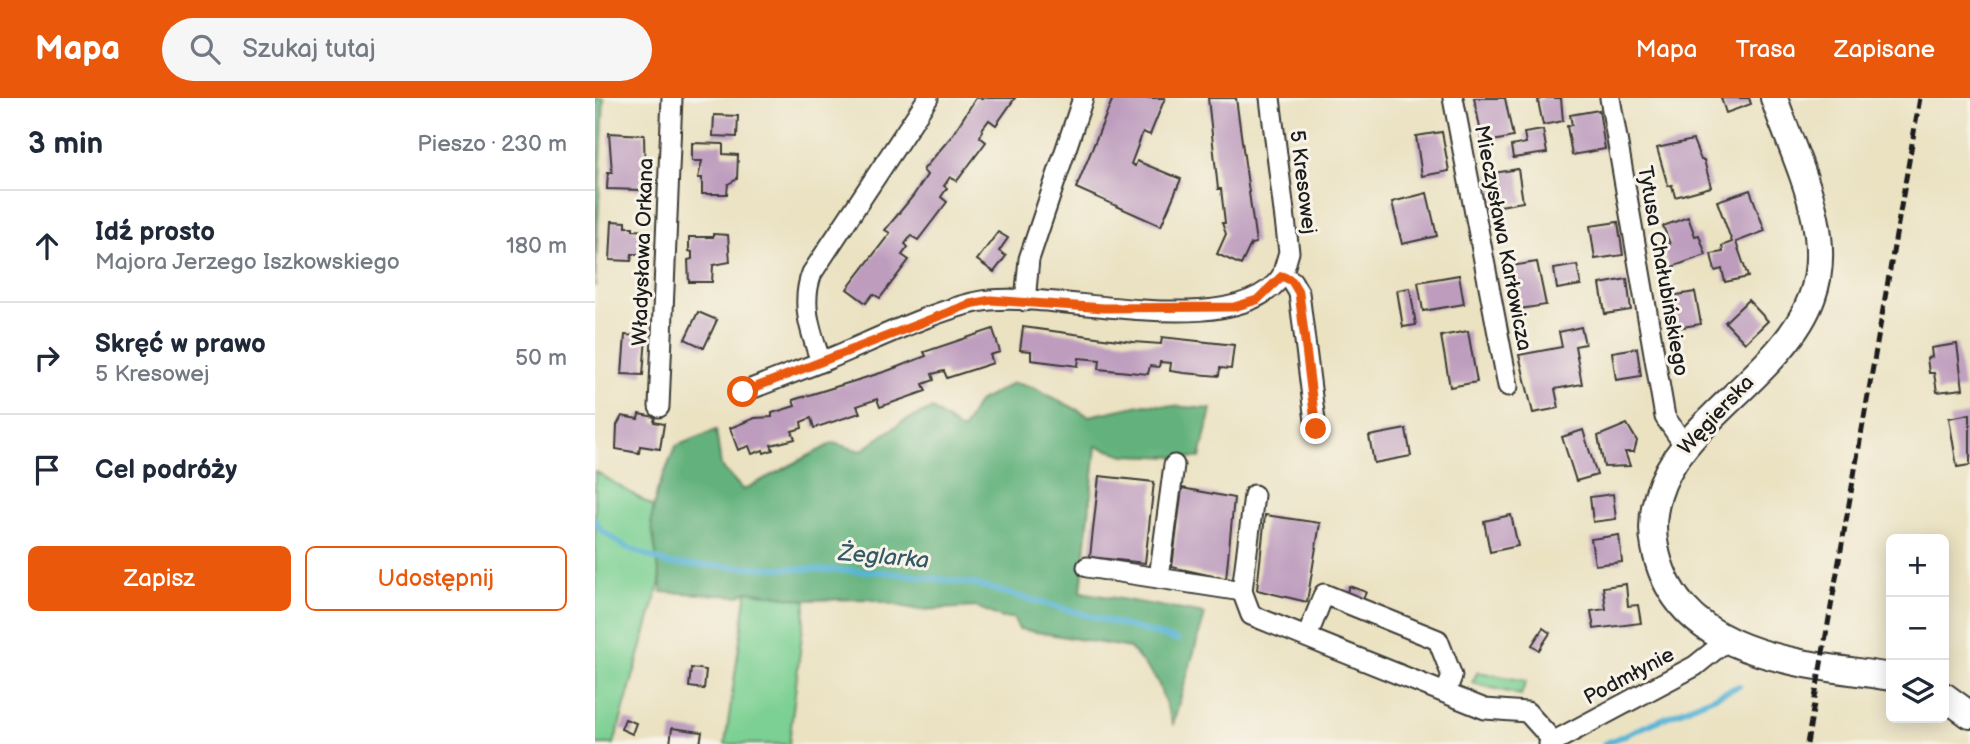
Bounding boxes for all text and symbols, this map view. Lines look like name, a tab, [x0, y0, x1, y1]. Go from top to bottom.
search box	[162, 18, 652, 81]
text: Mapa	[35, 29, 120, 69]
icon: search	[186, 30, 224, 68]
text: Szukaj tutaj	[242, 34, 376, 65]
text: Mapa	[1636, 35, 1697, 64]
text: Trasa	[1735, 35, 1796, 64]
text: Zapisane	[1834, 35, 1935, 64]
street label: Mieczysława Karłowicza	[1469, 123, 1537, 353]
text: 3 min	[28, 126, 103, 162]
street label: 5 Kresowej	[1284, 129, 1322, 235]
text: Pieszo · 230 m	[417, 130, 567, 158]
street label: Władysława Orkana	[627, 158, 659, 346]
street label: Tytusa Chałubińskiego	[1632, 164, 1694, 378]
text: Idź prosto	[95, 217, 215, 248]
icon: ahead	[28, 227, 66, 265]
text: 180 m	[506, 232, 567, 260]
text: Majora Jerzego Iszkowskiego	[95, 248, 400, 276]
text: Skręć w prawo	[95, 329, 266, 360]
icon: right	[28, 339, 66, 377]
text: 50 m	[515, 344, 567, 372]
text: 5 Kresowej	[95, 360, 209, 388]
street label: Węgierska	[1673, 370, 1759, 460]
route start	[727, 376, 758, 407]
route end	[1300, 413, 1331, 444]
icon: arrive	[28, 451, 66, 489]
text: Cel podróży	[95, 455, 237, 486]
map controls	[1886, 534, 1949, 723]
button: +	[1886, 534, 1949, 597]
water label: Żeglarka	[837, 539, 930, 575]
button: Zapisz	[28, 546, 291, 611]
button: Udostępnij	[305, 546, 567, 611]
button: −	[1886, 597, 1949, 660]
street label: Podmłynie	[1579, 642, 1679, 710]
button: layers	[1886, 660, 1949, 723]

